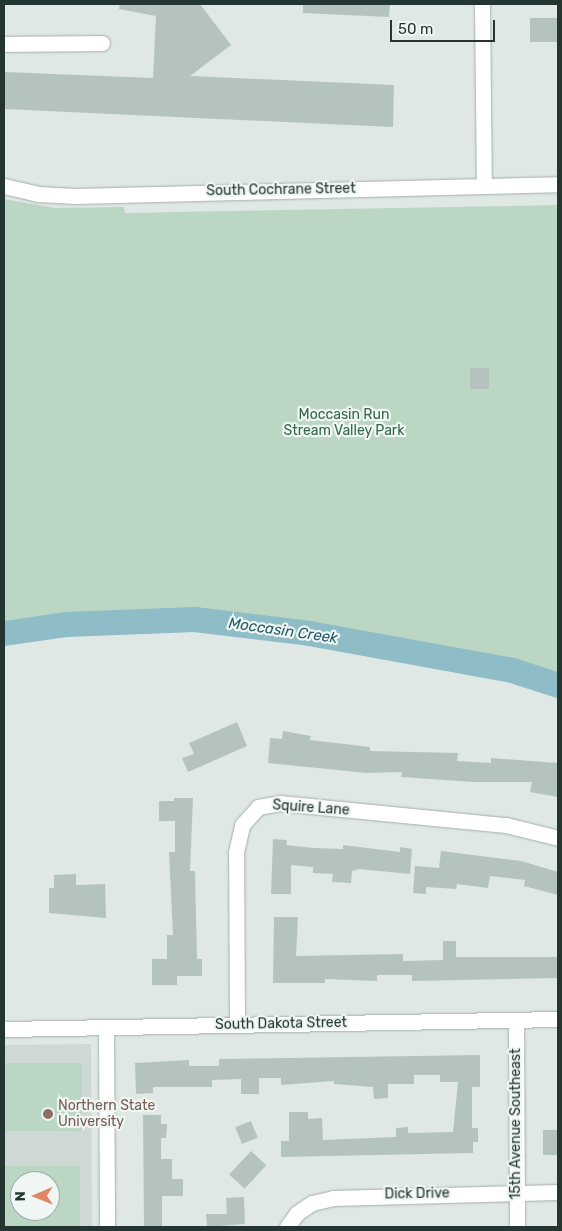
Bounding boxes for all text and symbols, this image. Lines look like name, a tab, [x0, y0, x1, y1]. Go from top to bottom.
scale bar	[392, 10, 497, 42]
text: 50 m	[398, 20, 433, 38]
street label: South Cochrane Street	[206, 180, 356, 200]
park label: Moccasin Run Stream Valley Park	[283, 407, 405, 440]
water label: Moccasin Creek	[227, 614, 339, 648]
street label: Squire Lane	[272, 797, 350, 819]
street label: South Dakota Street	[215, 1014, 347, 1034]
street label: 15th Avenue Southeast	[508, 1048, 524, 1200]
place label: Northern State University	[58, 1098, 155, 1130]
marker: Northern State University	[42, 1108, 54, 1120]
north arrow	[10, 1171, 60, 1221]
street label: Dick Drive	[384, 1185, 450, 1203]
text: N	[12, 1191, 29, 1201]

